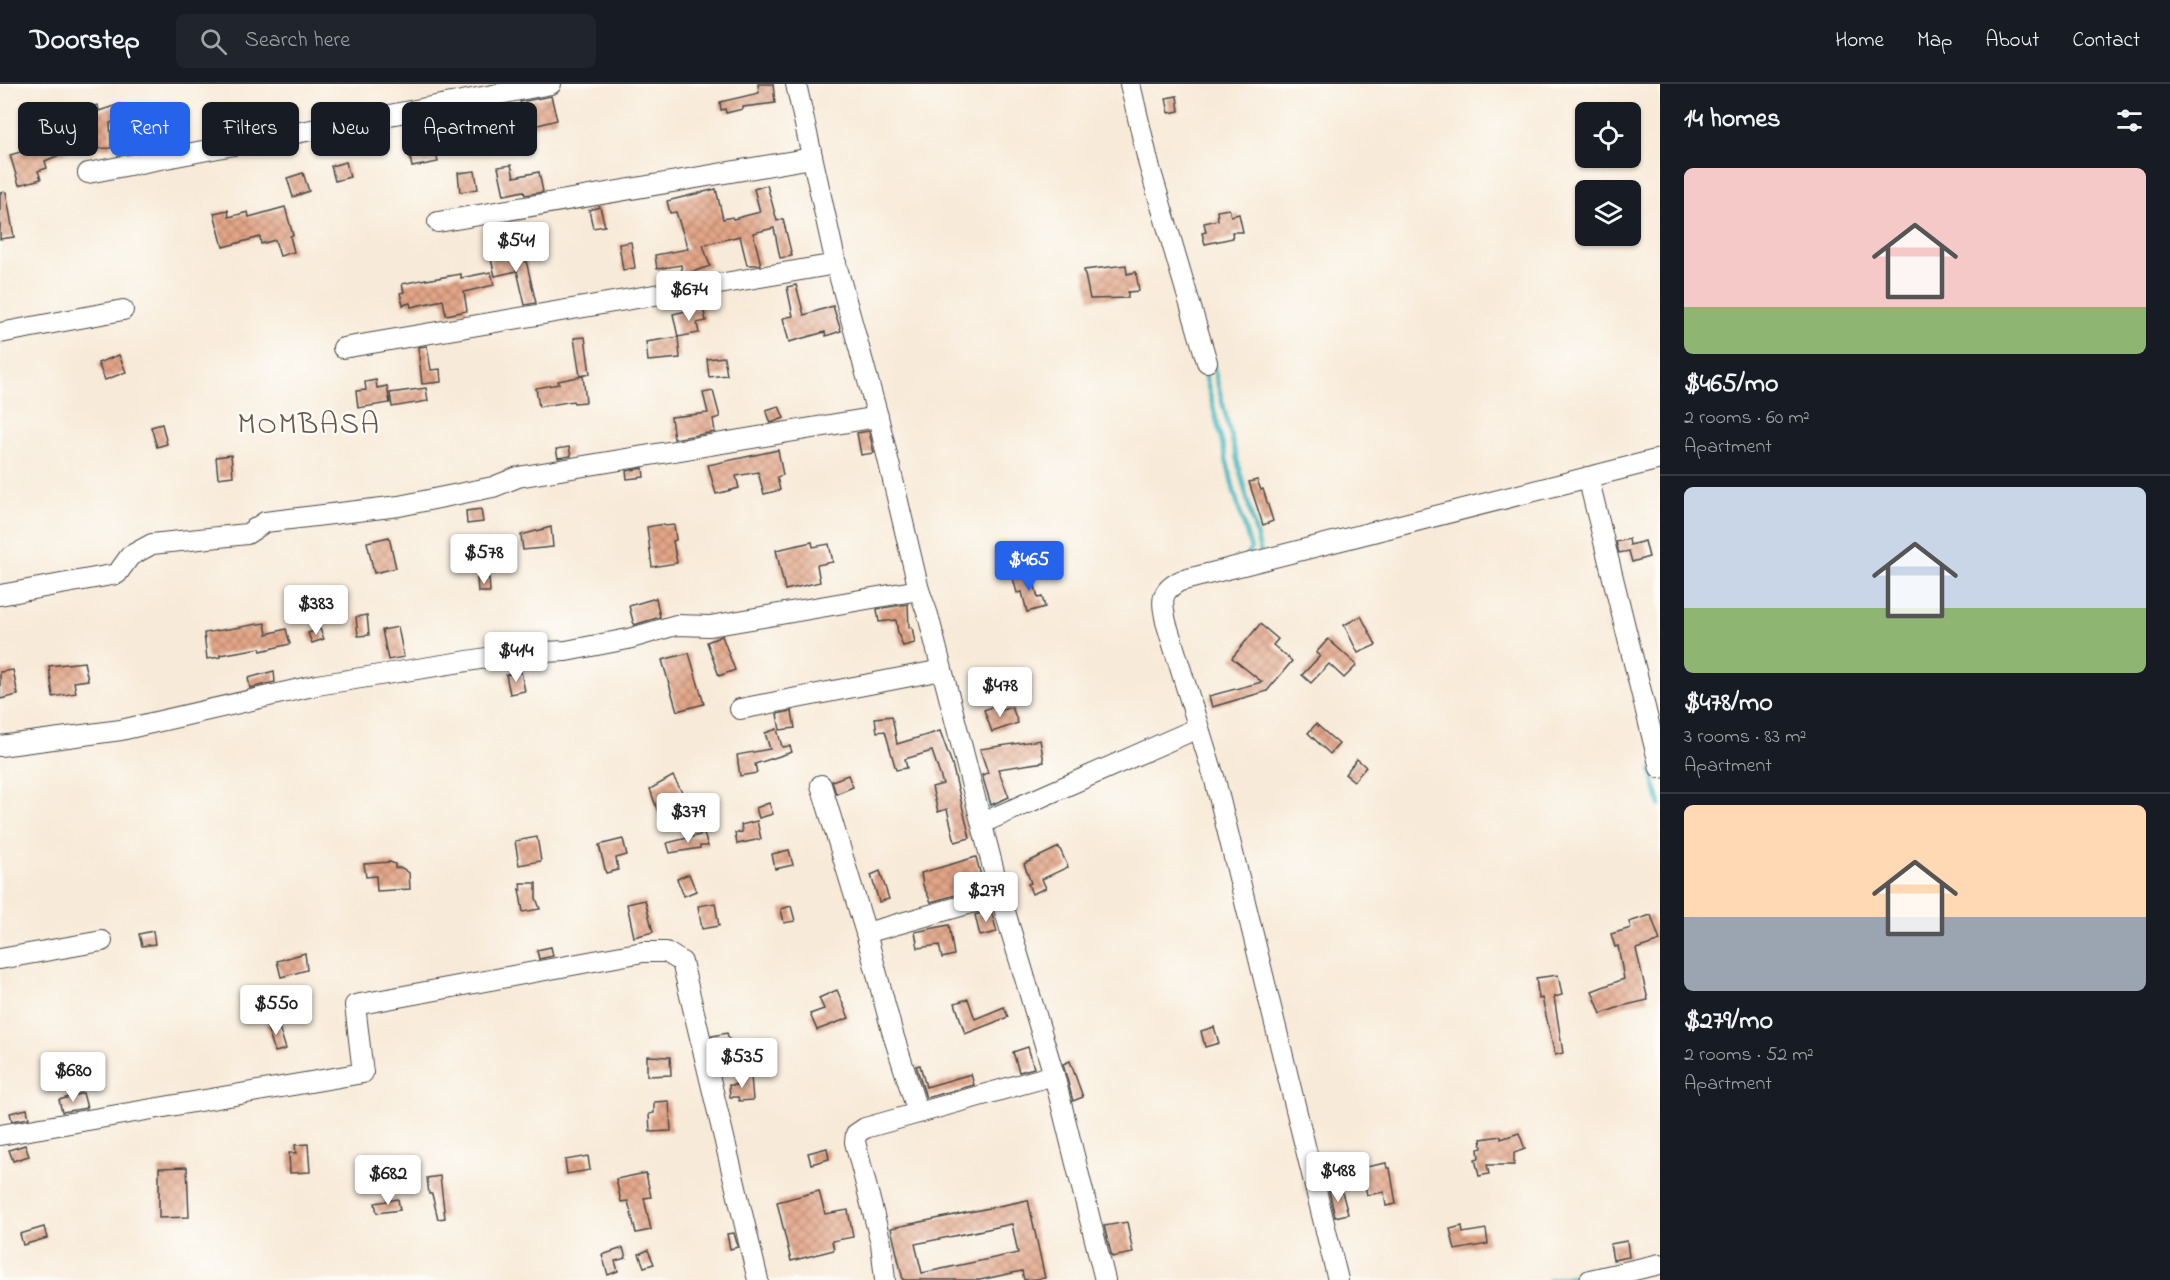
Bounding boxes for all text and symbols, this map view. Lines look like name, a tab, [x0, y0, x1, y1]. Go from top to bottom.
search box	[176, 14, 596, 68]
text: Doorstep	[30, 21, 140, 62]
icon: search	[197, 25, 230, 58]
text: Search here	[245, 25, 350, 57]
text: Home	[1835, 26, 1884, 56]
text: Map	[1917, 26, 1952, 56]
text: About	[1985, 26, 2039, 56]
text: Contact	[2072, 26, 2140, 56]
text: 14 homes	[1684, 101, 1780, 139]
chip: Buy	[18, 102, 98, 156]
chip: Rent	[110, 102, 190, 156]
chip: Filters	[202, 102, 299, 156]
chip: New	[311, 102, 390, 156]
chip: Apartment	[402, 102, 537, 156]
map controls	[1575, 102, 1641, 246]
button: locate	[1575, 102, 1641, 168]
icon: filters	[2113, 104, 2146, 137]
button: layers	[1575, 180, 1641, 246]
icon: home	[1861, 207, 1969, 315]
pin: $541	[480, 222, 552, 273]
text: $541	[497, 227, 535, 256]
pin: $674	[653, 271, 725, 322]
text: $674	[670, 276, 708, 305]
text: $465/mo	[1684, 366, 1779, 404]
district label: MOMBASA	[237, 404, 381, 448]
text: 2 rooms · 60 m²	[1684, 404, 1810, 433]
text: Apartment	[1684, 433, 1772, 462]
icon: home	[1861, 526, 1969, 634]
pin: $578	[448, 534, 520, 585]
text: $578	[464, 539, 504, 568]
pin: $465	[993, 541, 1065, 592]
text: $465	[1009, 546, 1049, 575]
pin: $383	[280, 585, 352, 636]
text: $383	[298, 590, 334, 619]
pin: $414	[480, 632, 552, 683]
text: $414	[499, 637, 533, 666]
pin: $478	[964, 667, 1036, 718]
text: $478	[982, 672, 1018, 701]
text: $478/mo	[1684, 685, 1773, 723]
text: 3 rooms · 83 m²	[1684, 723, 1806, 752]
text: Apartment	[1684, 752, 1772, 781]
pin: $379	[652, 793, 724, 844]
text: $379	[671, 798, 705, 827]
icon: home	[1861, 844, 1969, 952]
pin: $279	[950, 872, 1022, 923]
text: $279	[968, 877, 1004, 906]
pin: $550	[240, 985, 312, 1036]
text: $550	[254, 990, 298, 1019]
text: $279/mo	[1684, 1003, 1773, 1041]
pin: $535	[706, 1038, 778, 1089]
text: 2 rooms · 52 m²	[1684, 1041, 1814, 1070]
text: $535	[720, 1043, 764, 1072]
pin: $680	[37, 1052, 109, 1103]
text: $680	[54, 1057, 92, 1086]
text: Apartment	[1684, 1070, 1772, 1099]
pin: $488	[1302, 1152, 1374, 1203]
pin: $682	[352, 1155, 424, 1206]
text: $488	[1320, 1157, 1356, 1186]
text: $682	[369, 1160, 407, 1189]

